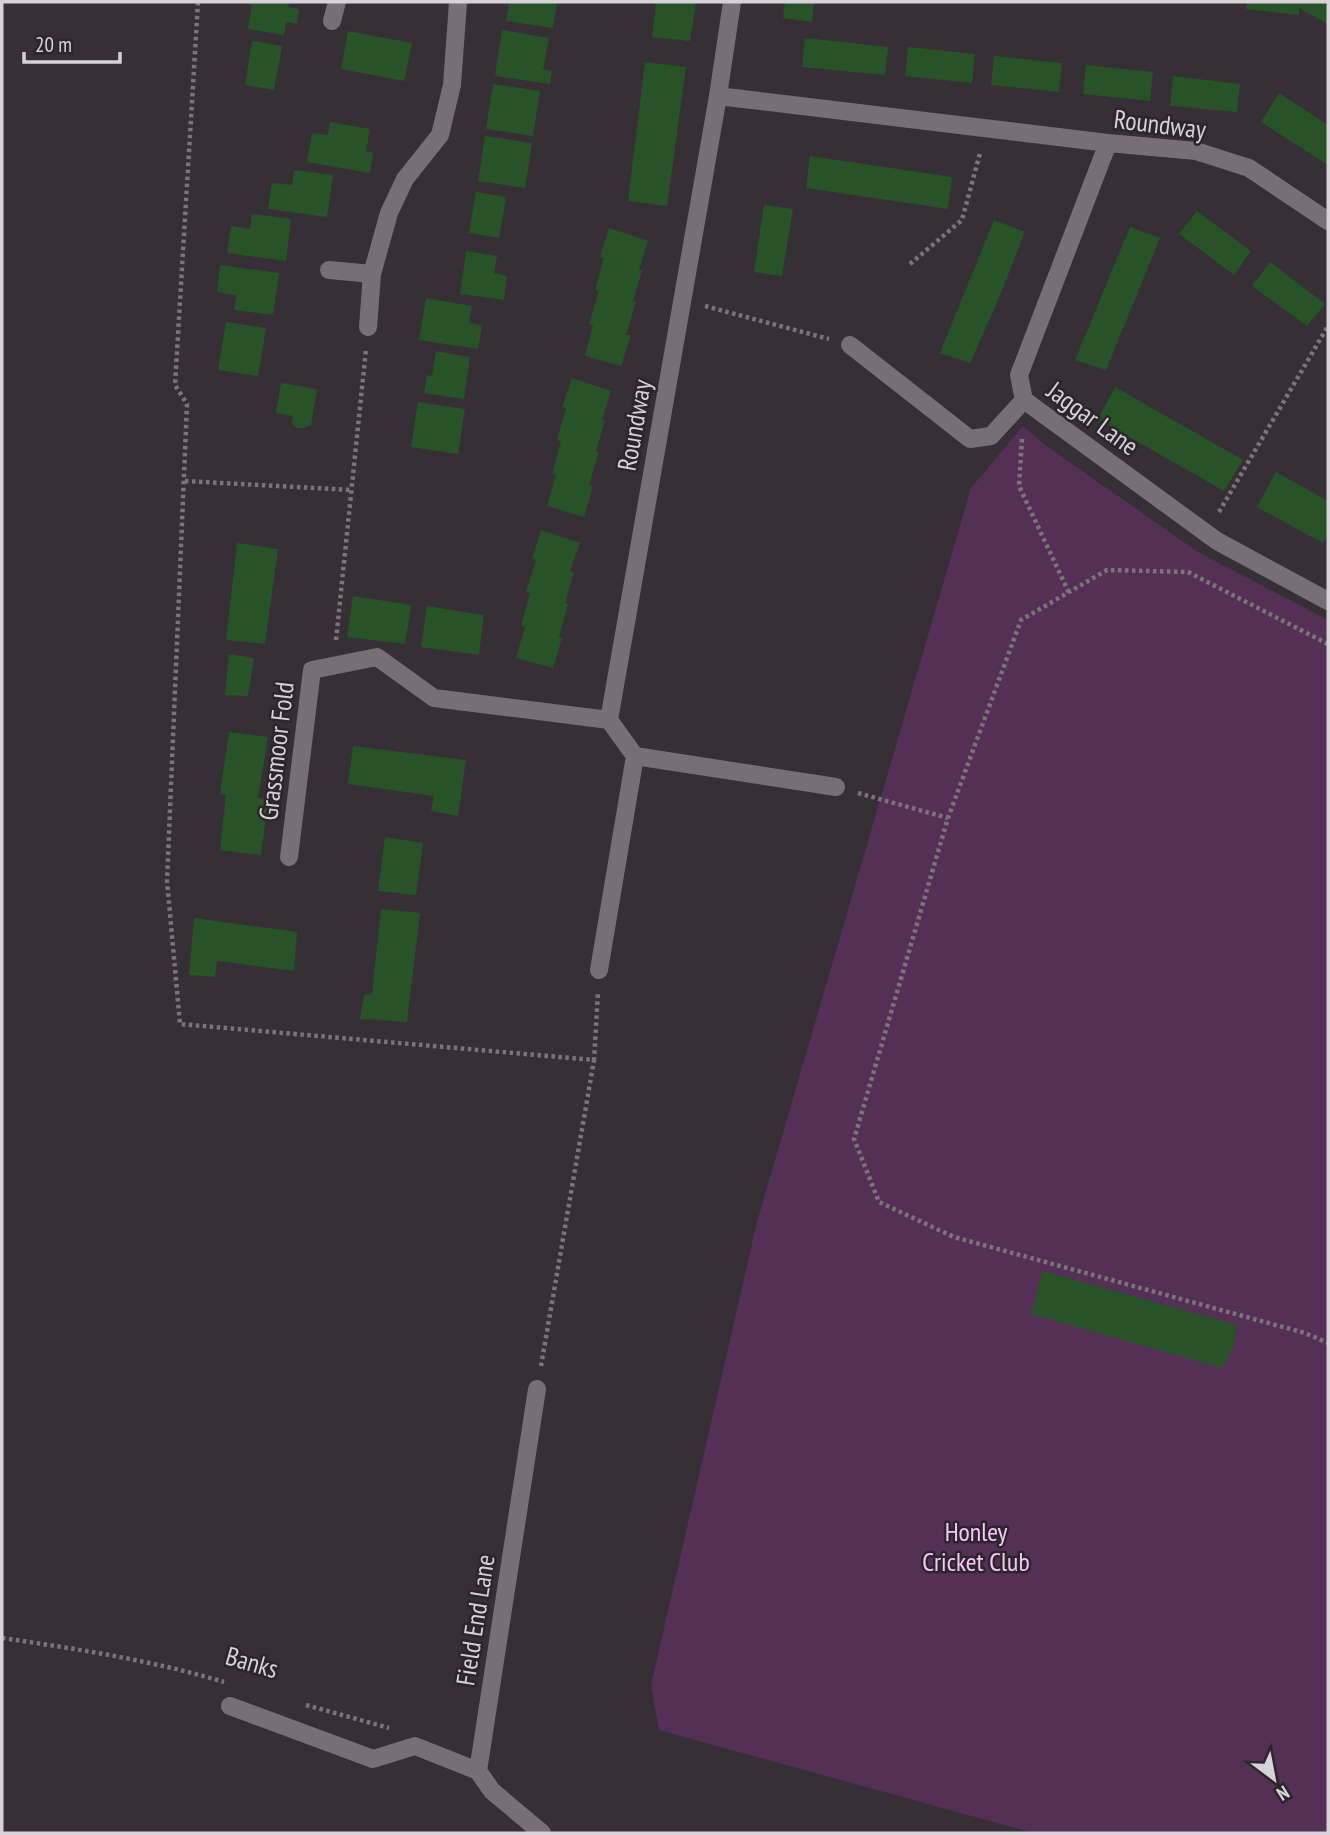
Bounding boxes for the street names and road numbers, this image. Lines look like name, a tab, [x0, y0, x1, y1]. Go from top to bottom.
street label: Roundway	[1112, 102, 1208, 146]
street label: Jaggar Lane	[1040, 373, 1145, 462]
street label: Roundway	[610, 377, 658, 473]
street label: Grassmoor Fold	[251, 680, 301, 822]
street label: Field End Lane	[448, 1552, 502, 1688]
street label: Banks	[222, 1639, 282, 1685]

